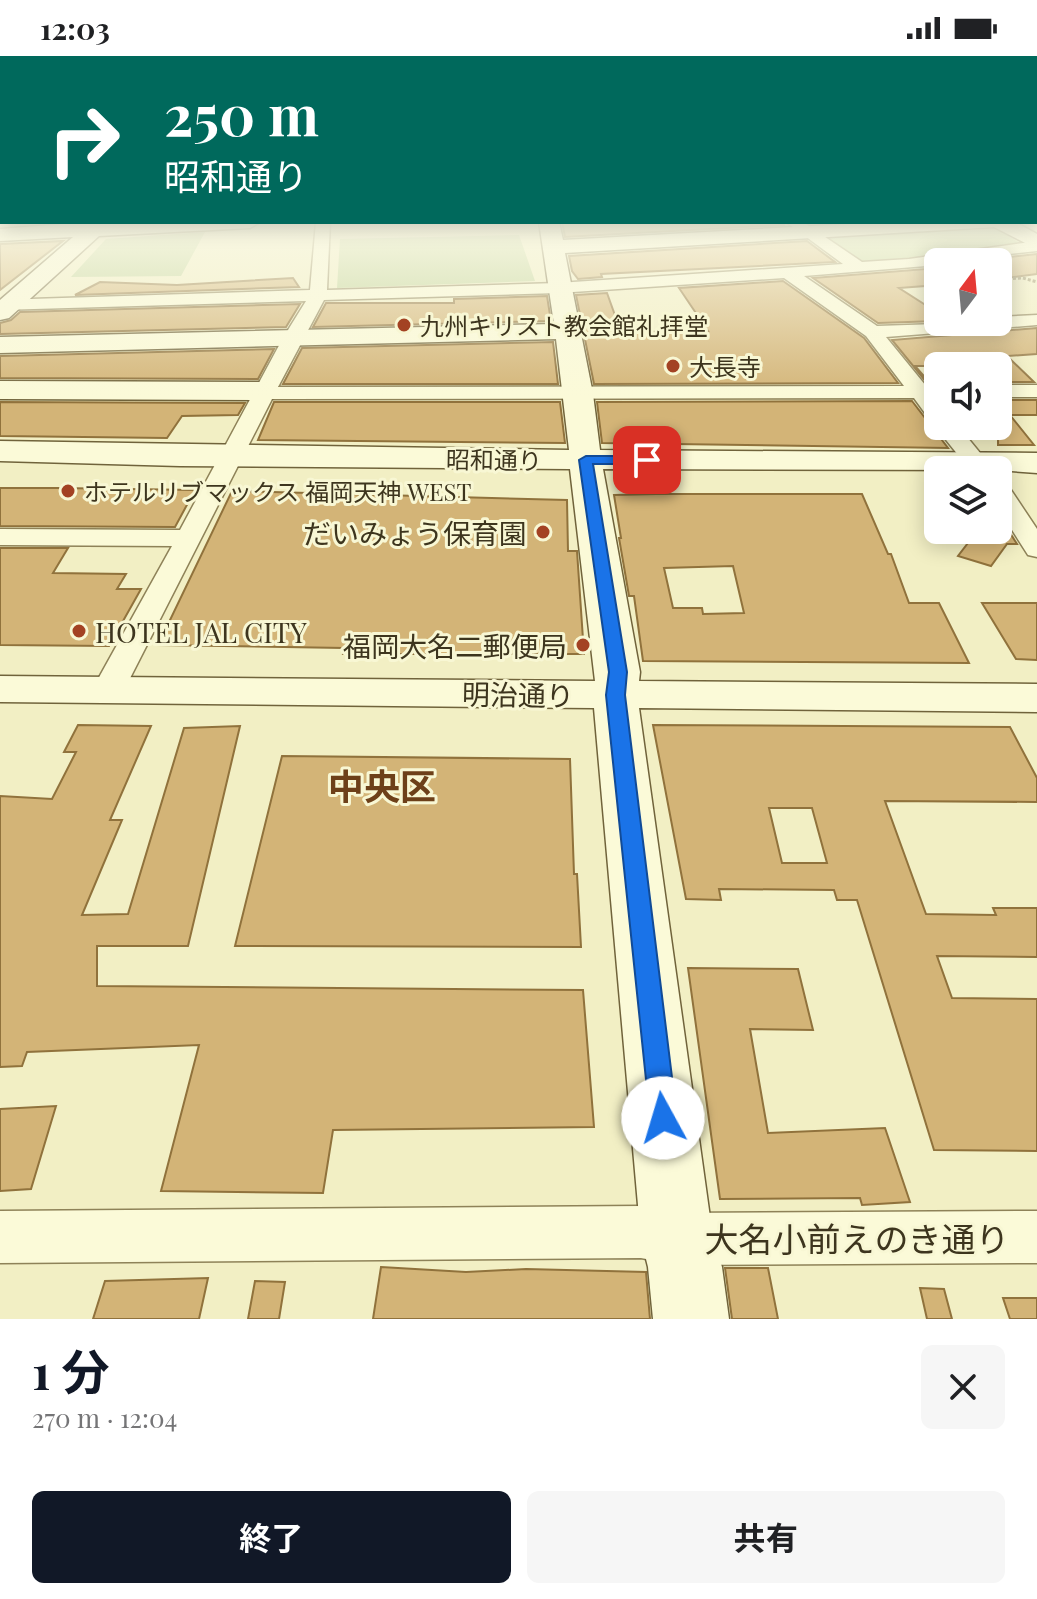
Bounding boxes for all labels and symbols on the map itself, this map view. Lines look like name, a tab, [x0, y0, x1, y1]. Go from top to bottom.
north arrow	[924, 248, 1012, 336]
place label: 九州キリスト教会館礼拝堂	[420, 309, 708, 341]
marker: 九州キリスト教会館礼拝堂	[395, 316, 413, 334]
place label: 大長寺	[689, 350, 761, 382]
marker: 大長寺	[664, 357, 682, 375]
pin	[613, 426, 681, 494]
street label: 昭和通り	[446, 442, 542, 476]
place label: ホテルリブマックス 福岡天神 WEST	[84, 475, 472, 507]
marker: ホテルリブマックス 福岡天神 WEST	[59, 482, 77, 500]
place label: だいみょう保育園	[303, 514, 527, 551]
marker: だいみょう保育園	[534, 523, 552, 541]
place label: HOTEL JAL CITY	[95, 613, 307, 650]
marker: HOTEL JAL CITY	[70, 622, 88, 640]
place label: 福岡大名二郵便局	[343, 627, 567, 664]
marker: 福岡大名二郵便局	[574, 636, 592, 654]
street label: 明治通り	[462, 675, 574, 713]
district label: 中央区	[328, 761, 436, 809]
position arrow	[621, 1076, 705, 1160]
street label: 大名小前えのき通り	[705, 1215, 1009, 1261]

